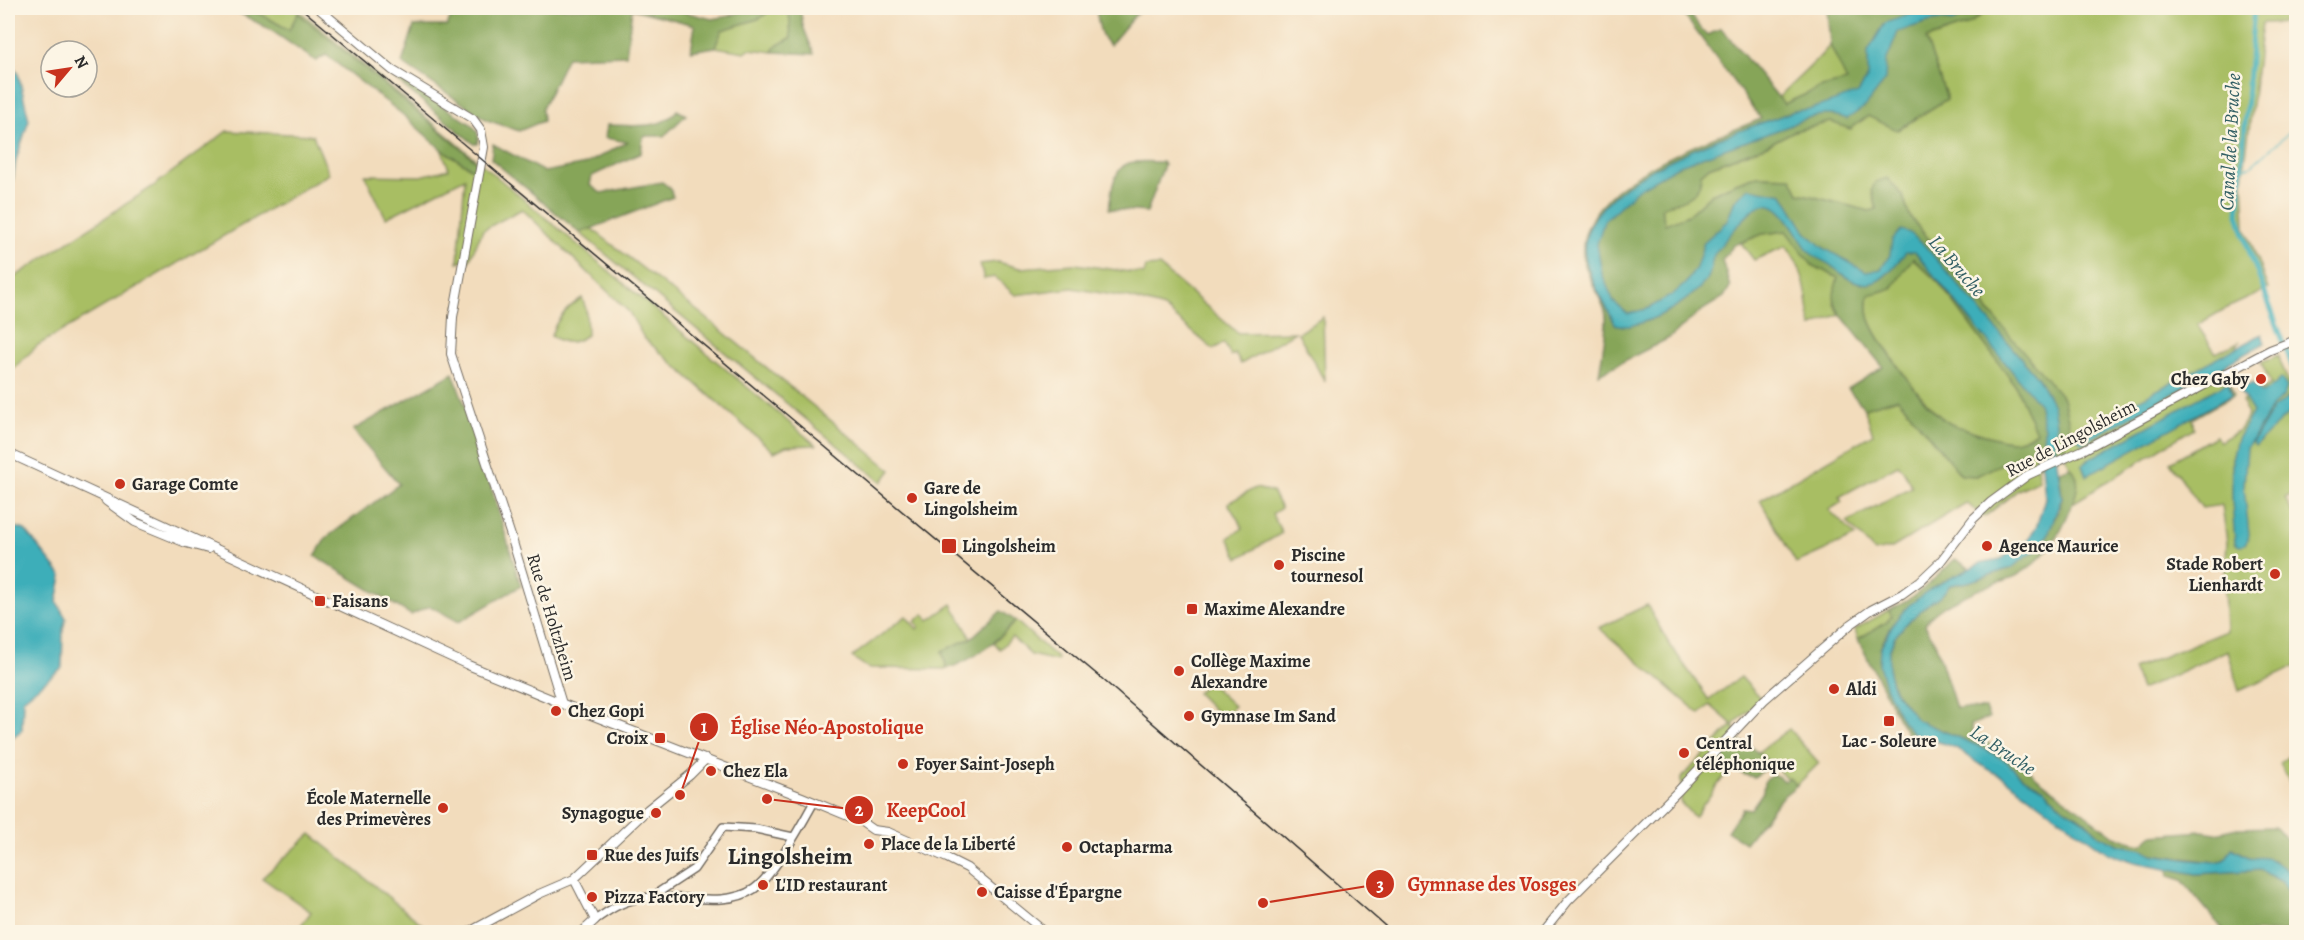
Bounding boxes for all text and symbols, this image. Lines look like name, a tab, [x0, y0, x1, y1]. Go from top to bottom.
north arrow	[39, 39, 99, 99]
text: N	[69, 52, 94, 73]
water label: Canal de la Bruche	[2213, 73, 2247, 211]
water label: La Bruche	[1923, 229, 1991, 303]
place label: Chez Gaby	[2171, 367, 2250, 391]
marker: Chez Gaby	[2254, 372, 2268, 386]
street label: Rue de Lingolsheim	[2002, 393, 2140, 483]
place label: Garage Comte	[132, 472, 238, 496]
place label: Gare de Lingolsheim	[924, 476, 1018, 521]
marker: Garage Comte	[113, 477, 127, 491]
marker: Gare de Lingolsheim	[905, 491, 919, 505]
place label: Lingolsheim	[962, 534, 1056, 558]
place label: Agence Maurice	[1998, 534, 2119, 558]
marker: Lingolsheim	[940, 537, 958, 555]
marker: Agence Maurice	[1980, 539, 1994, 553]
place label: Piscine tournesol	[1291, 543, 1364, 588]
street label: Rue de Holtzheim	[521, 551, 583, 683]
place label: Stade Robert Lienhardt	[2166, 552, 2263, 597]
marker: Piscine tournesol	[1272, 558, 1286, 572]
marker: Stade Robert Lienhardt	[2268, 567, 2282, 581]
place label: Faisans	[332, 589, 388, 613]
marker: Faisans	[313, 594, 327, 608]
place label: Maxime Alexandre	[1204, 597, 1345, 621]
marker: Maxime Alexandre	[1185, 602, 1199, 616]
place label: Collège Maxime Alexandre	[1190, 649, 1310, 694]
marker: Collège Maxime Alexandre	[1172, 664, 1186, 678]
place label: Aldi	[1845, 677, 1877, 701]
marker: Aldi	[1827, 682, 1841, 696]
place label: Chez Gopi	[568, 699, 644, 723]
marker: Chez Gopi	[549, 704, 563, 718]
place label: Gymnase Im Sand	[1201, 704, 1336, 728]
callout: Église Néo-Apostolique	[689, 708, 936, 746]
marker: Gymnase Im Sand	[1182, 709, 1196, 723]
text: Église Néo-Apostolique	[730, 714, 924, 741]
marker: Lac - Soleure	[1882, 714, 1896, 728]
text: 1	[701, 715, 708, 739]
water label: La Bruche	[1965, 718, 2041, 782]
place label: Croix	[607, 726, 648, 750]
place label: Lac - Soleure	[1841, 729, 1937, 753]
marker: Croix	[653, 731, 667, 745]
place label: Central téléphonique	[1696, 731, 1795, 776]
marker: Central téléphonique	[1677, 746, 1691, 760]
place label: Foyer Saint-Joseph	[915, 752, 1055, 776]
marker: Foyer Saint-Joseph	[896, 757, 910, 771]
place label: Chez Ela	[723, 759, 788, 783]
marker: Chez Ela	[704, 764, 718, 778]
place label: École Maternelle des Primevères	[306, 786, 431, 831]
callout: KeepCool	[844, 791, 978, 829]
text: KeepCool	[886, 797, 967, 824]
text: 2	[855, 798, 864, 822]
marker: École Maternelle des Primevères	[436, 801, 450, 815]
place label: Synagogue	[562, 801, 644, 825]
marker: Synagogue	[649, 806, 663, 820]
place label: Place de la Liberté	[881, 832, 1015, 856]
place label: Octapharma	[1079, 835, 1173, 859]
marker: Place de la Liberté	[862, 837, 876, 851]
district label: Lingolsheim	[727, 840, 853, 872]
marker: Octapharma	[1060, 840, 1074, 854]
place label: Rue des Juifs	[604, 843, 699, 867]
marker: Rue des Juifs	[585, 848, 599, 862]
callout: Gymnase des Vosges	[1365, 865, 1589, 903]
text: Gymnase des Vosges	[1407, 871, 1577, 898]
place label: L'ID restaurant	[775, 873, 888, 897]
text: 3	[1376, 873, 1384, 897]
marker: L'ID restaurant	[756, 878, 770, 892]
place label: Caisse d'Épargne	[994, 880, 1122, 904]
place label: Pizza Factory	[604, 885, 705, 909]
marker: Caisse d'Épargne	[975, 885, 989, 899]
marker: Pizza Factory	[585, 890, 599, 904]

